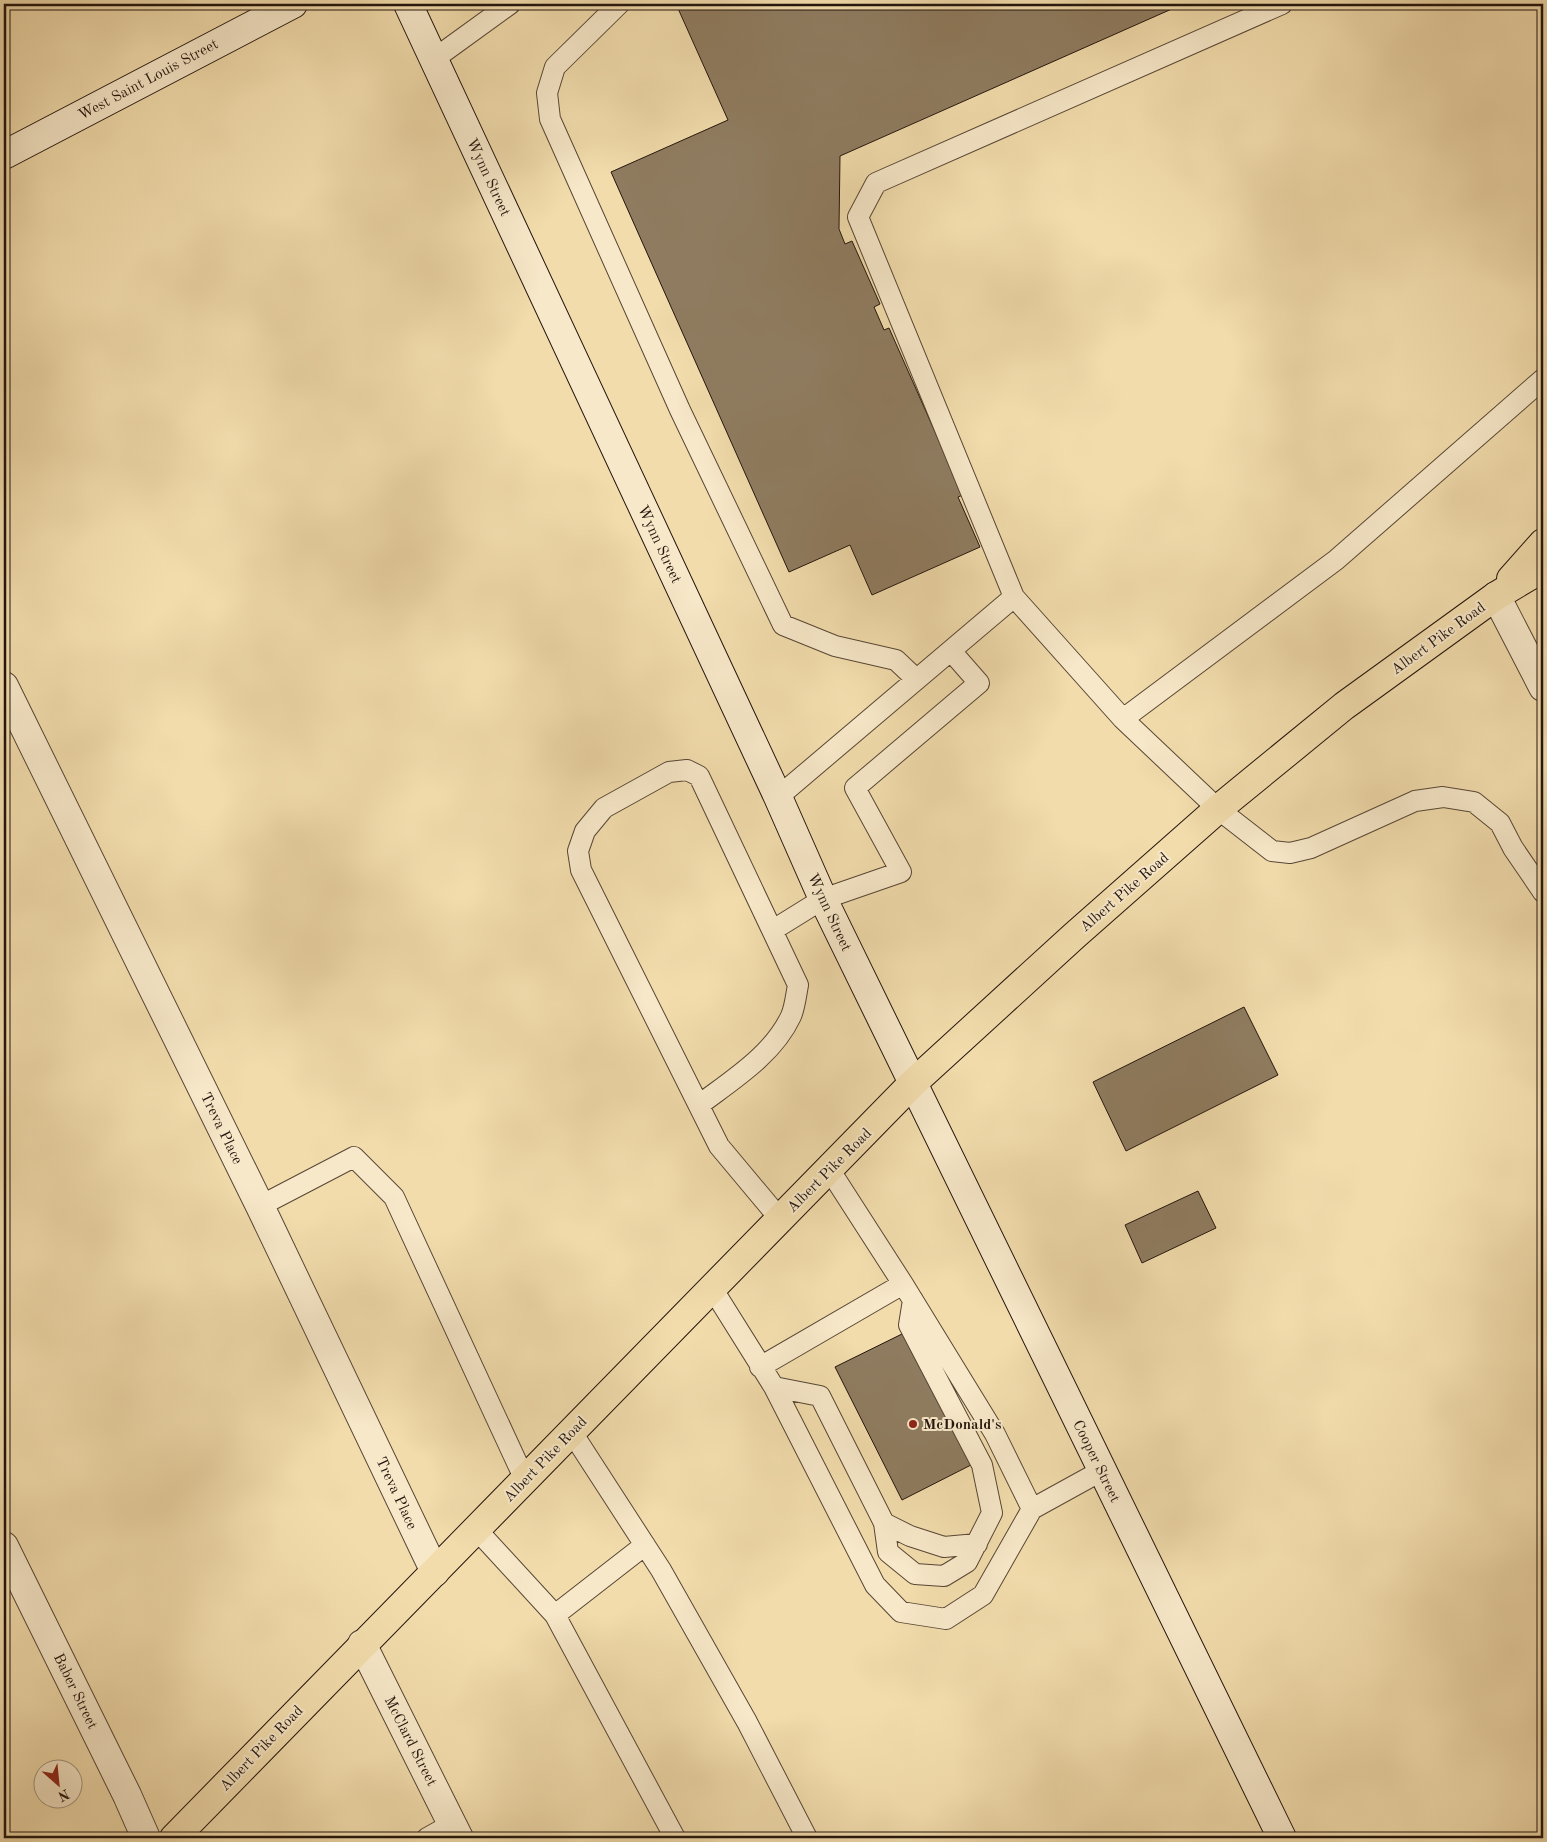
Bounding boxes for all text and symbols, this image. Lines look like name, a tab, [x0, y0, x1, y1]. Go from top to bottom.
street label: West Saint Louis Street	[76, 37, 221, 124]
street label: Wynn Street	[463, 136, 512, 219]
street label: Wynn Street	[634, 503, 683, 586]
street label: Albert Pike Road	[1389, 600, 1489, 678]
street label: Albert Pike Road	[1078, 851, 1172, 936]
street label: Wynn Street	[804, 871, 853, 954]
street label: Treva Place	[197, 1090, 245, 1167]
street label: Albert Pike Road	[785, 1126, 875, 1216]
street label: Albert Pike Road	[502, 1414, 591, 1506]
marker: McDonald's	[907, 1418, 919, 1430]
place label: McDonald's	[923, 1418, 1001, 1433]
street label: Cooper Street	[1069, 1418, 1122, 1505]
street label: Treva Place	[372, 1455, 419, 1532]
street label: Baber Street	[50, 1651, 99, 1732]
street label: McClard Street	[381, 1694, 439, 1789]
street label: Albert Pike Road	[218, 1703, 307, 1795]
north arrow	[32, 1760, 82, 1810]
text: N	[55, 1786, 71, 1803]

